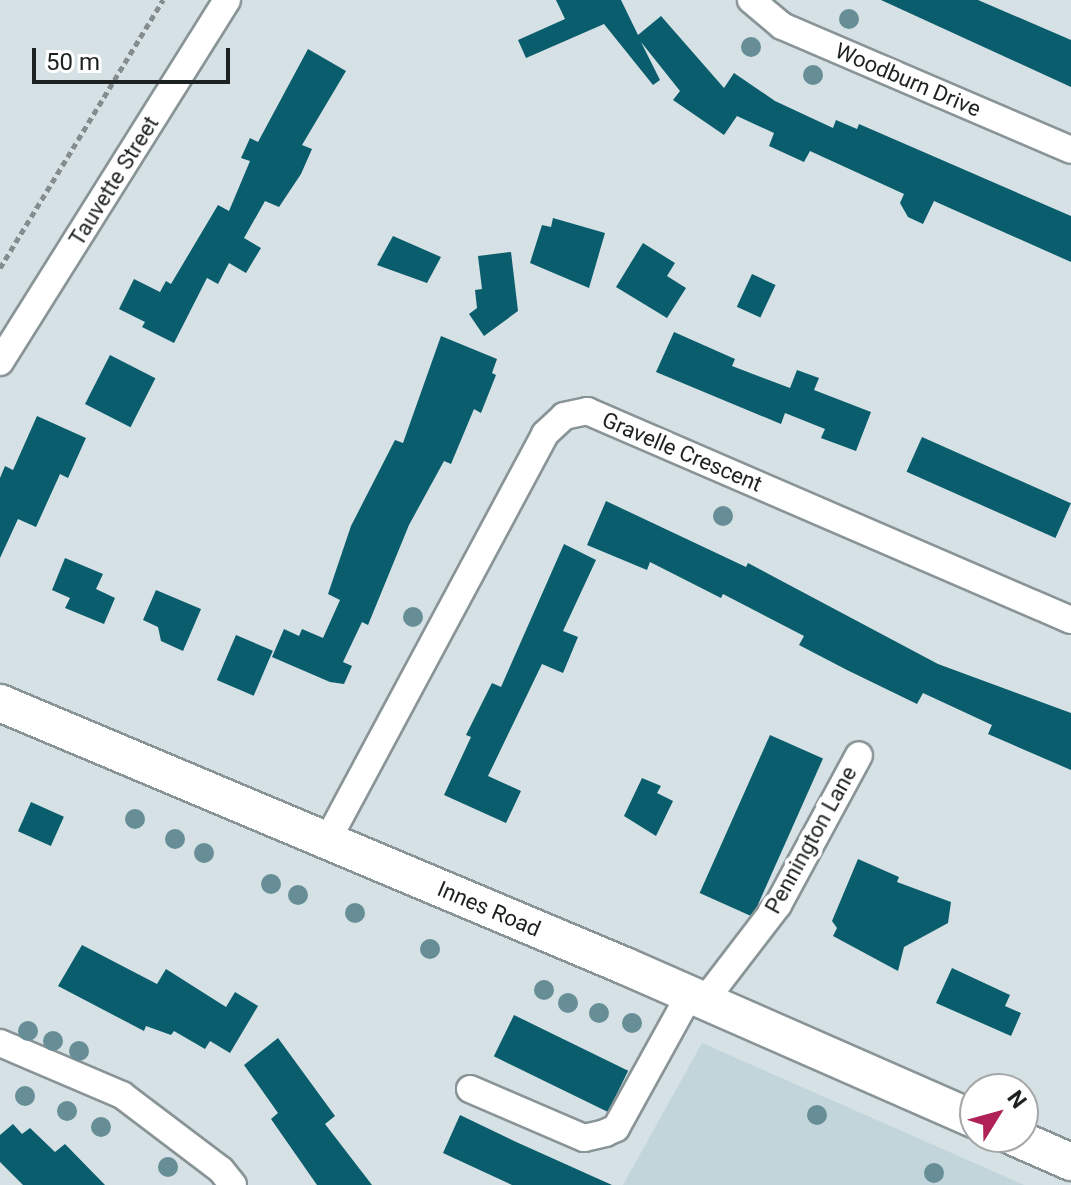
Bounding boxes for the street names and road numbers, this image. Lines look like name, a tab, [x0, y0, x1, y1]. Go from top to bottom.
street label: Woodburn Drive	[831, 37, 985, 123]
street label: Tauvette Street	[64, 111, 164, 251]
street label: Gravelle Crescent	[598, 406, 766, 498]
street label: Pennington Lane	[760, 762, 862, 918]
street label: Innes Road	[434, 876, 544, 942]

